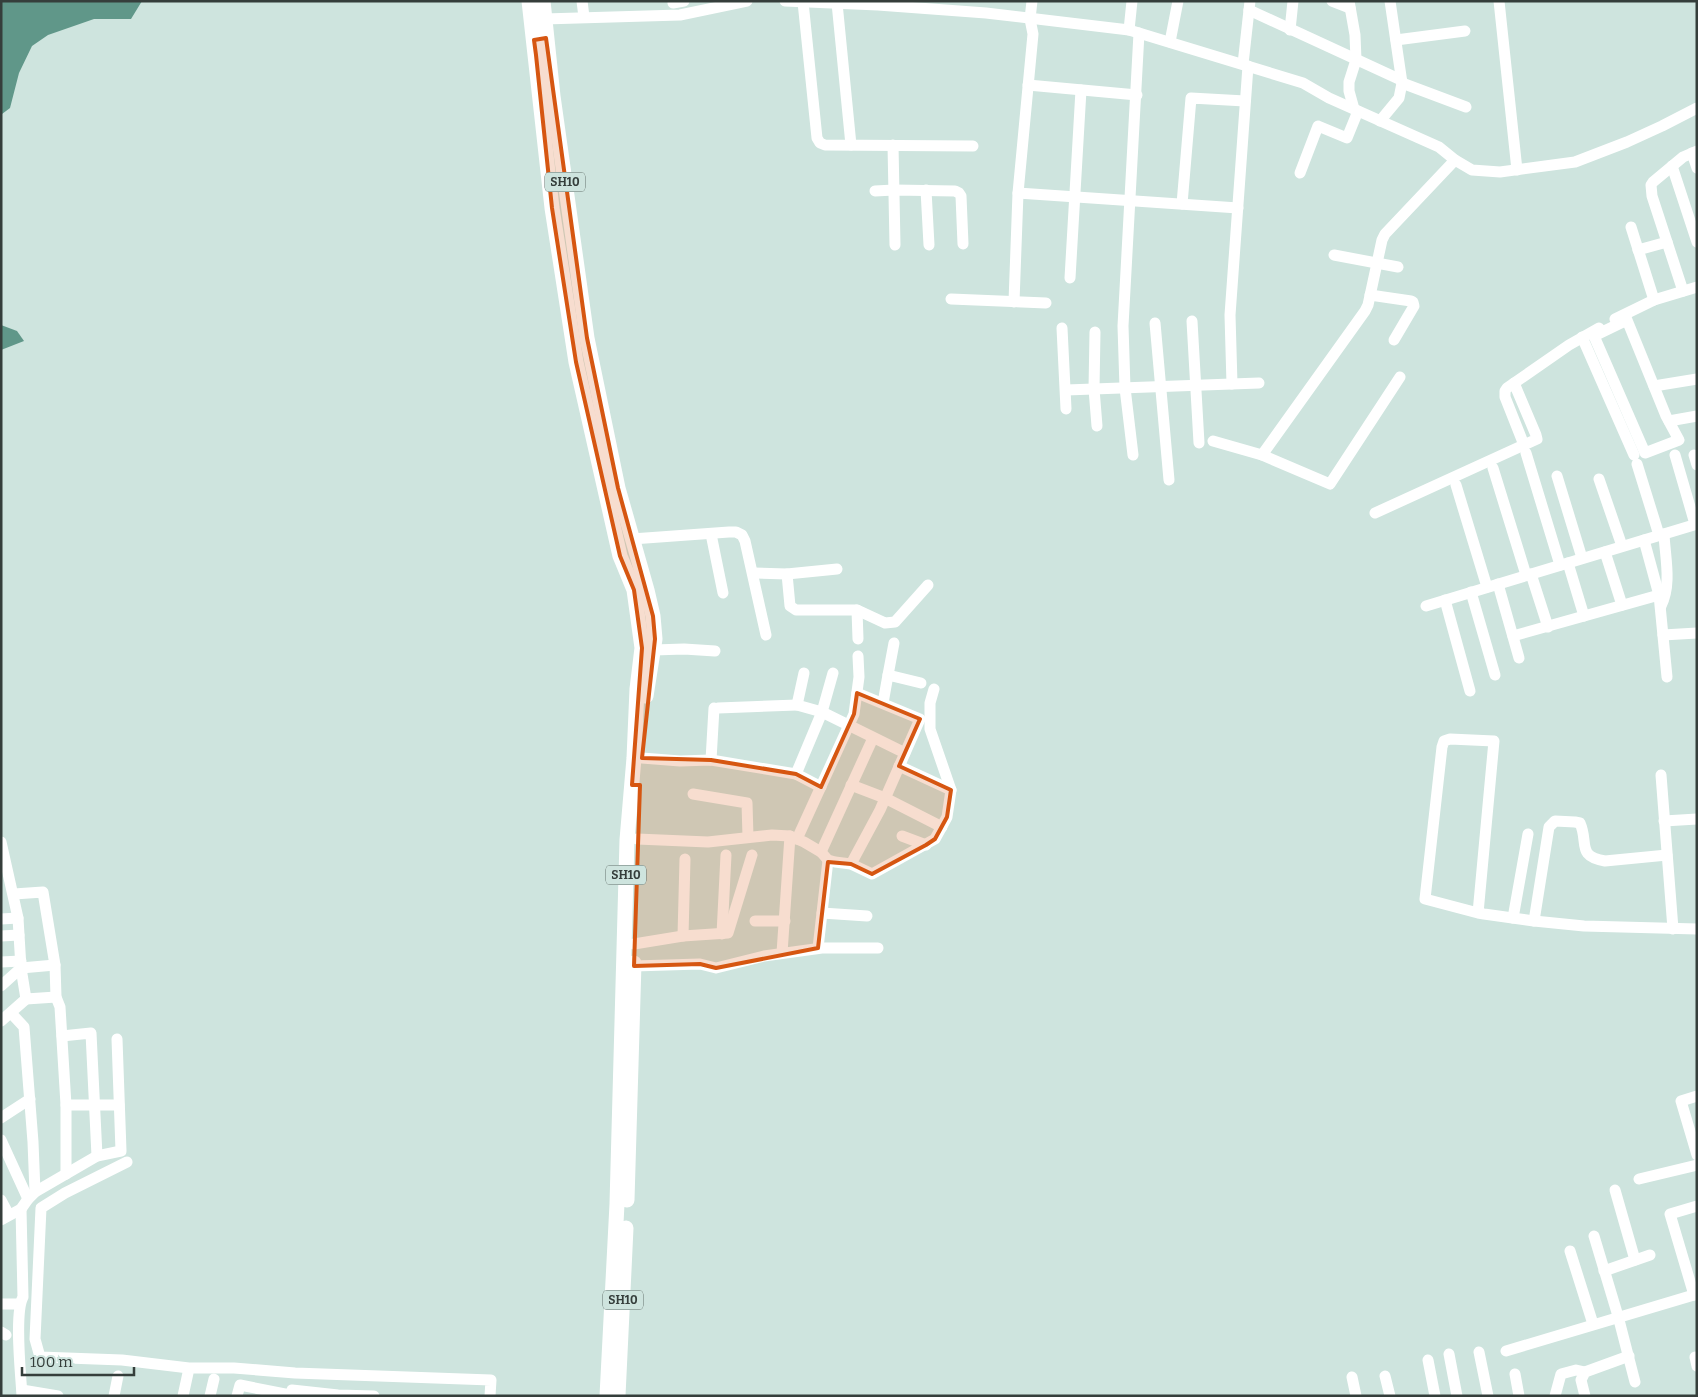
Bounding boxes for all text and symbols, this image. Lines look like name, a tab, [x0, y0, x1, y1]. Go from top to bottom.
road number: SH10	[545, 172, 585, 192]
road number: SH10	[606, 866, 646, 884]
road number: SH10	[603, 1290, 643, 1310]
scale bar	[22, 1344, 135, 1376]
text: 100 m	[30, 1353, 73, 1371]

